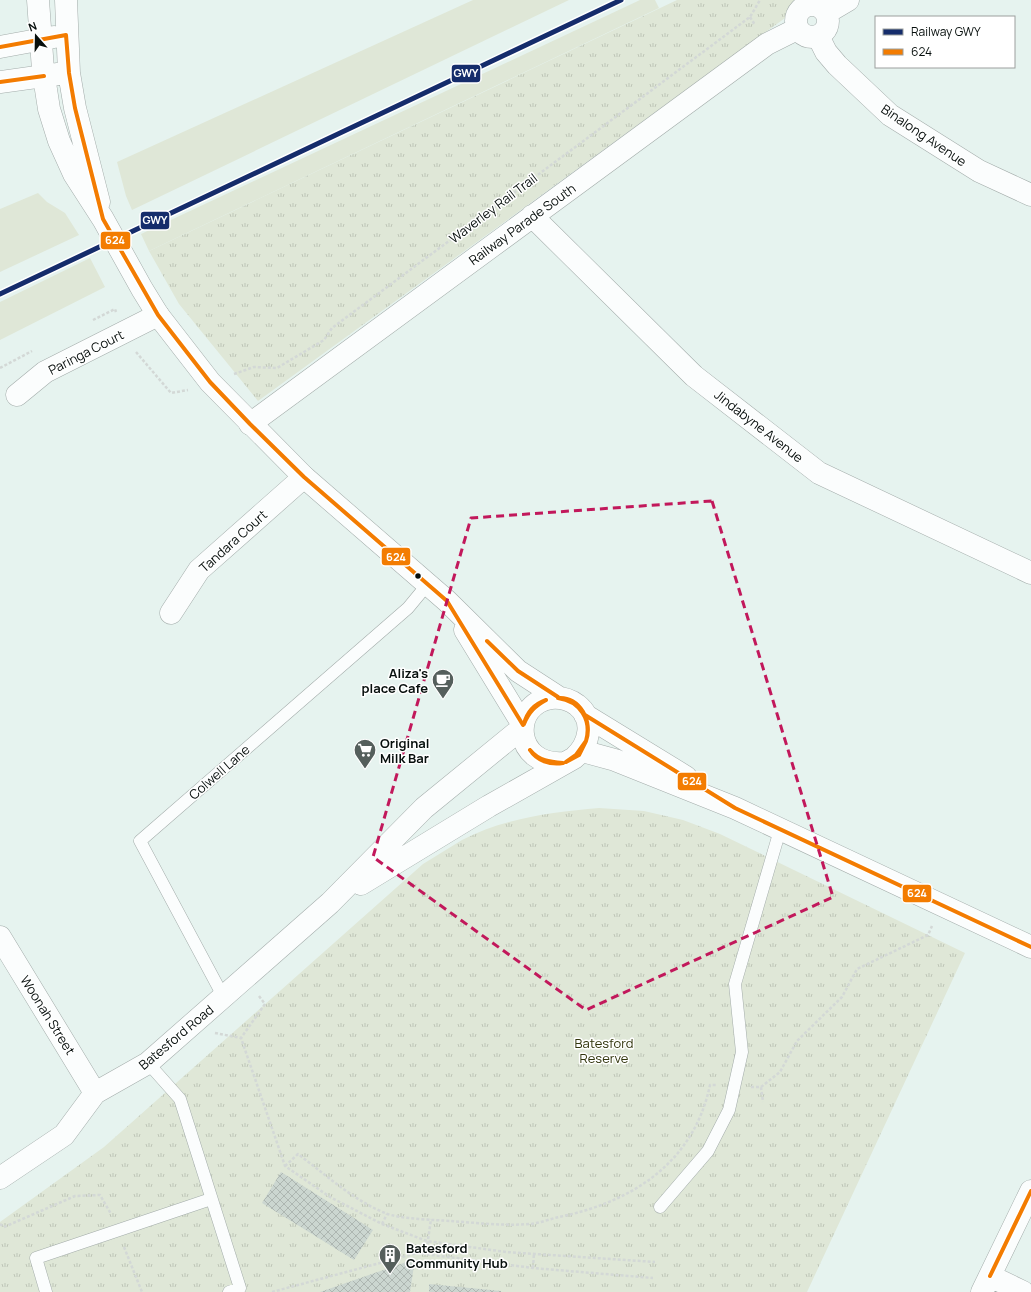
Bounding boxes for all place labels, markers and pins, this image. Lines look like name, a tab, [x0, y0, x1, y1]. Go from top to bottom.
unlabelled marker	[413, 571, 423, 581]
place label: Aliza's place Cafe	[362, 664, 428, 697]
cafe icon: Aliza's place Cafe	[430, 667, 456, 700]
place label: Original Milk Bar	[380, 734, 430, 767]
supermarket icon: Original Milk Bar	[352, 737, 378, 770]
place label: Batesford Community Hub	[406, 1239, 508, 1272]
building icon: Batesford Community Hub	[377, 1242, 403, 1275]

